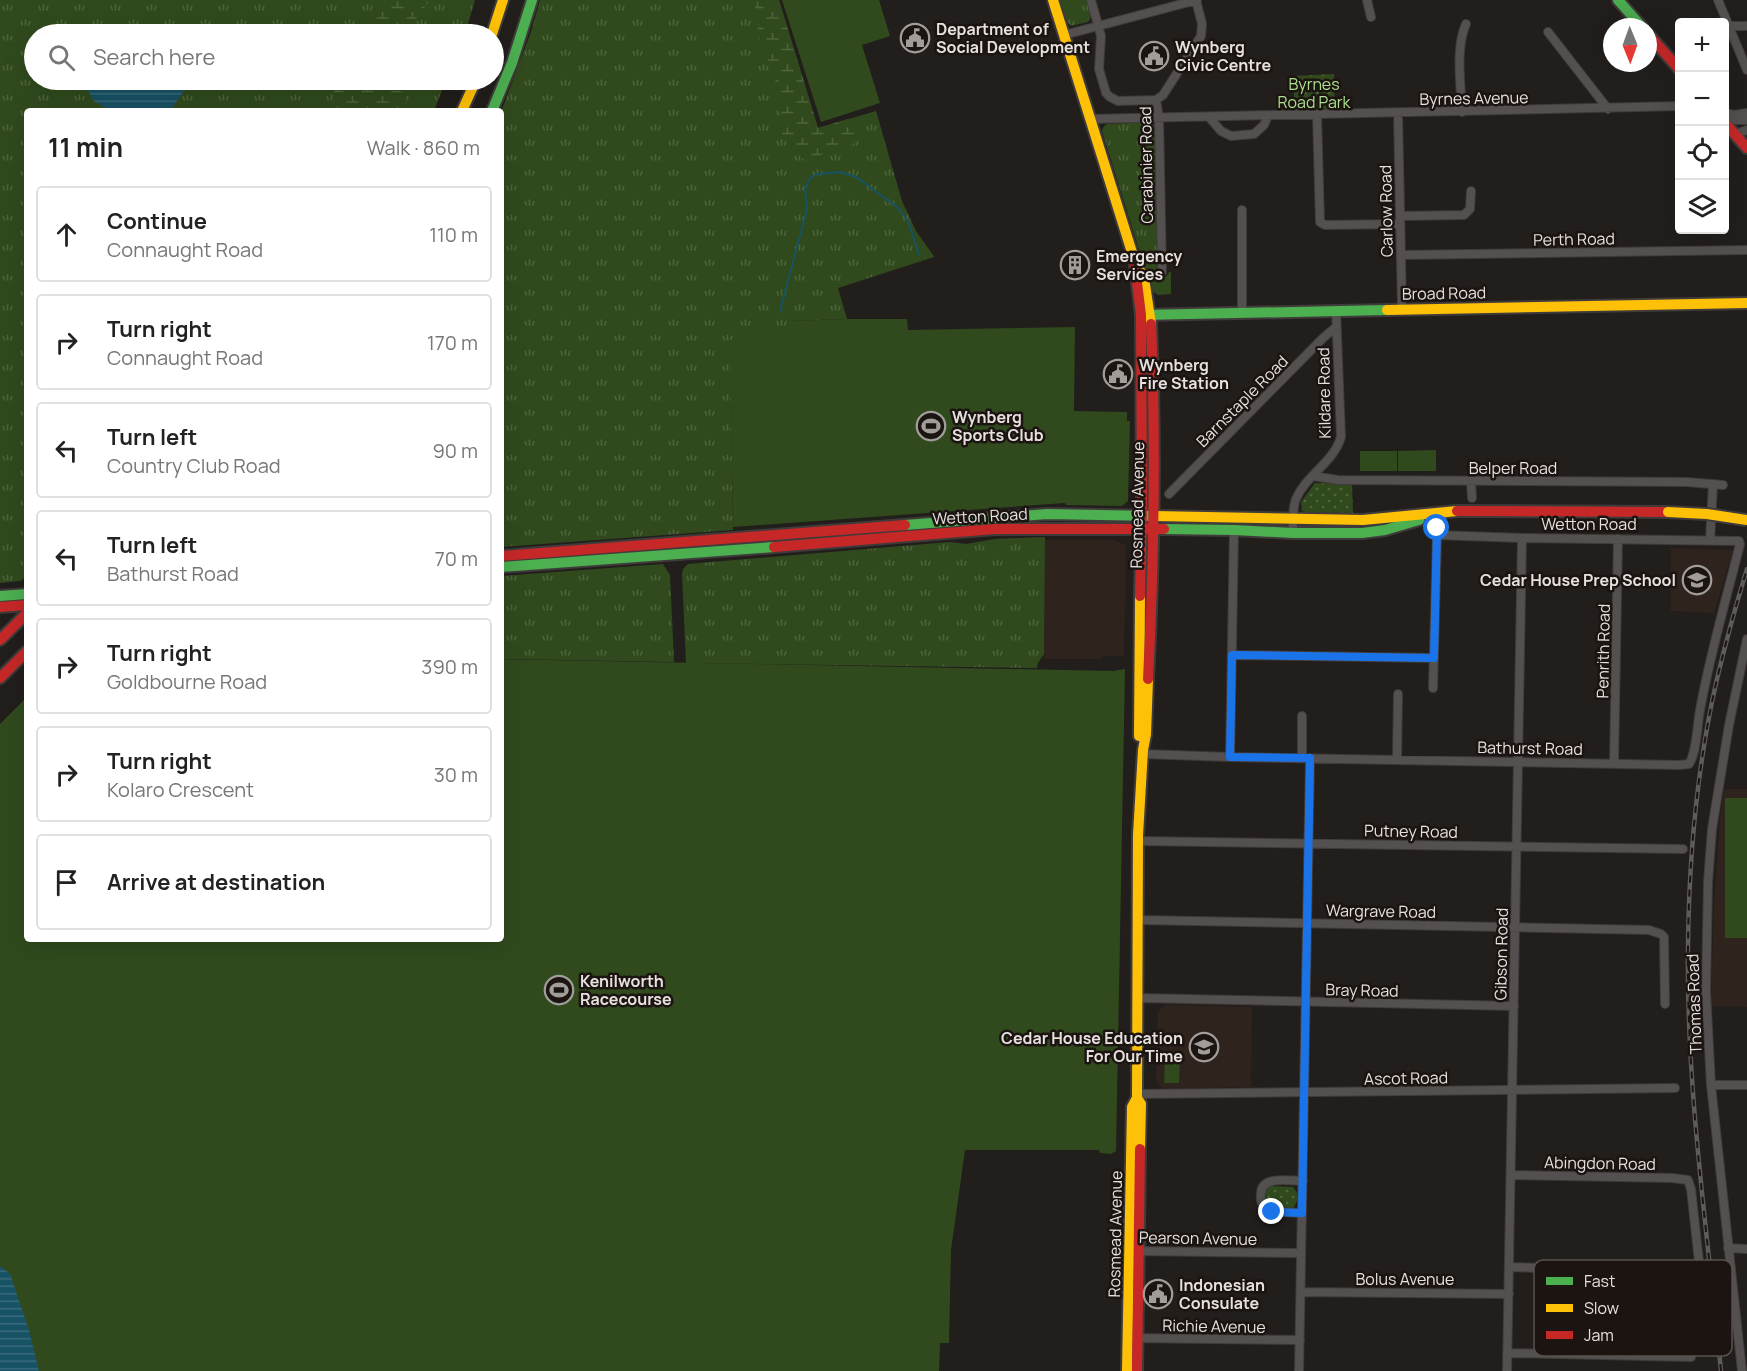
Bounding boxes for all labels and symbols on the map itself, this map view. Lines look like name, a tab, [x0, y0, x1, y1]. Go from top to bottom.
place label: Department of Social Development	[936, 18, 1090, 58]
north arrow	[1603, 18, 1657, 72]
public building icon: Department of Social Development	[899, 22, 931, 54]
place label: Wynberg Civic Centre	[1175, 36, 1271, 76]
public building icon: Wynberg Civic Centre	[1138, 40, 1170, 72]
park label: Byrnes Road Park	[1277, 73, 1352, 113]
street label: Byrnes Avenue	[1419, 86, 1529, 110]
street label: Carabinier Road	[1134, 106, 1158, 224]
street label: Carlow Road	[1374, 165, 1398, 257]
street label: Perth Road	[1533, 227, 1615, 251]
place label: Emergency Services	[1096, 245, 1182, 285]
building icon: Emergency Services	[1059, 249, 1091, 281]
street label: Broad Road	[1402, 281, 1486, 305]
street label: Kildare Road	[1312, 347, 1336, 439]
street label: Barnstaple Road	[1191, 350, 1293, 452]
place label: Wynberg Fire Station	[1139, 354, 1229, 394]
public building icon: Wynberg Fire Station	[1102, 358, 1134, 390]
place label: Wynberg Sports Club	[952, 406, 1044, 446]
sports icon: Wynberg Sports Club	[915, 410, 947, 442]
street label: Rosmead Avenue	[1125, 441, 1149, 569]
street label: Belper Road	[1469, 457, 1557, 479]
street label: Wetton Road	[932, 503, 1028, 529]
street label: Wetton Road	[1541, 513, 1637, 535]
route start	[1423, 514, 1449, 540]
school or university icon: Cedar House Prep School	[1681, 564, 1713, 596]
place label: Cedar House Prep School	[1480, 569, 1676, 591]
street label: Penrith Road	[1591, 603, 1615, 699]
street label: Bathurst Road	[1477, 736, 1583, 760]
street label: Putney Road	[1364, 819, 1458, 843]
street label: Wargrave Road	[1326, 899, 1436, 923]
street label: Gibson Road	[1489, 907, 1513, 1001]
street label: Thomas Road	[1681, 953, 1707, 1055]
place label: Kenilworth Racecourse	[580, 970, 672, 1010]
sports icon: Kenilworth Racecourse	[543, 974, 575, 1006]
street label: Bray Road	[1325, 978, 1399, 1002]
place label: Cedar House Education For Our Time	[1001, 1027, 1183, 1067]
school or university icon: Cedar House Education For Our Time	[1188, 1031, 1220, 1063]
street label: Ascot Road	[1364, 1066, 1448, 1090]
street label: Abingdon Road	[1544, 1151, 1656, 1175]
street label: Rosmead Avenue	[1103, 1170, 1127, 1298]
route end	[1258, 1198, 1284, 1224]
street label: Pearson Avenue	[1139, 1226, 1257, 1250]
legend	[1534, 1260, 1732, 1356]
street label: Bolus Avenue	[1356, 1268, 1454, 1290]
text: Fast	[1584, 1270, 1615, 1292]
place label: Indonesian Consulate	[1179, 1274, 1265, 1314]
public building icon: Indonesian Consulate	[1142, 1278, 1174, 1310]
text: Slow	[1584, 1297, 1619, 1319]
street label: Richie Avenue	[1162, 1314, 1266, 1338]
text: Jam	[1584, 1324, 1614, 1346]

